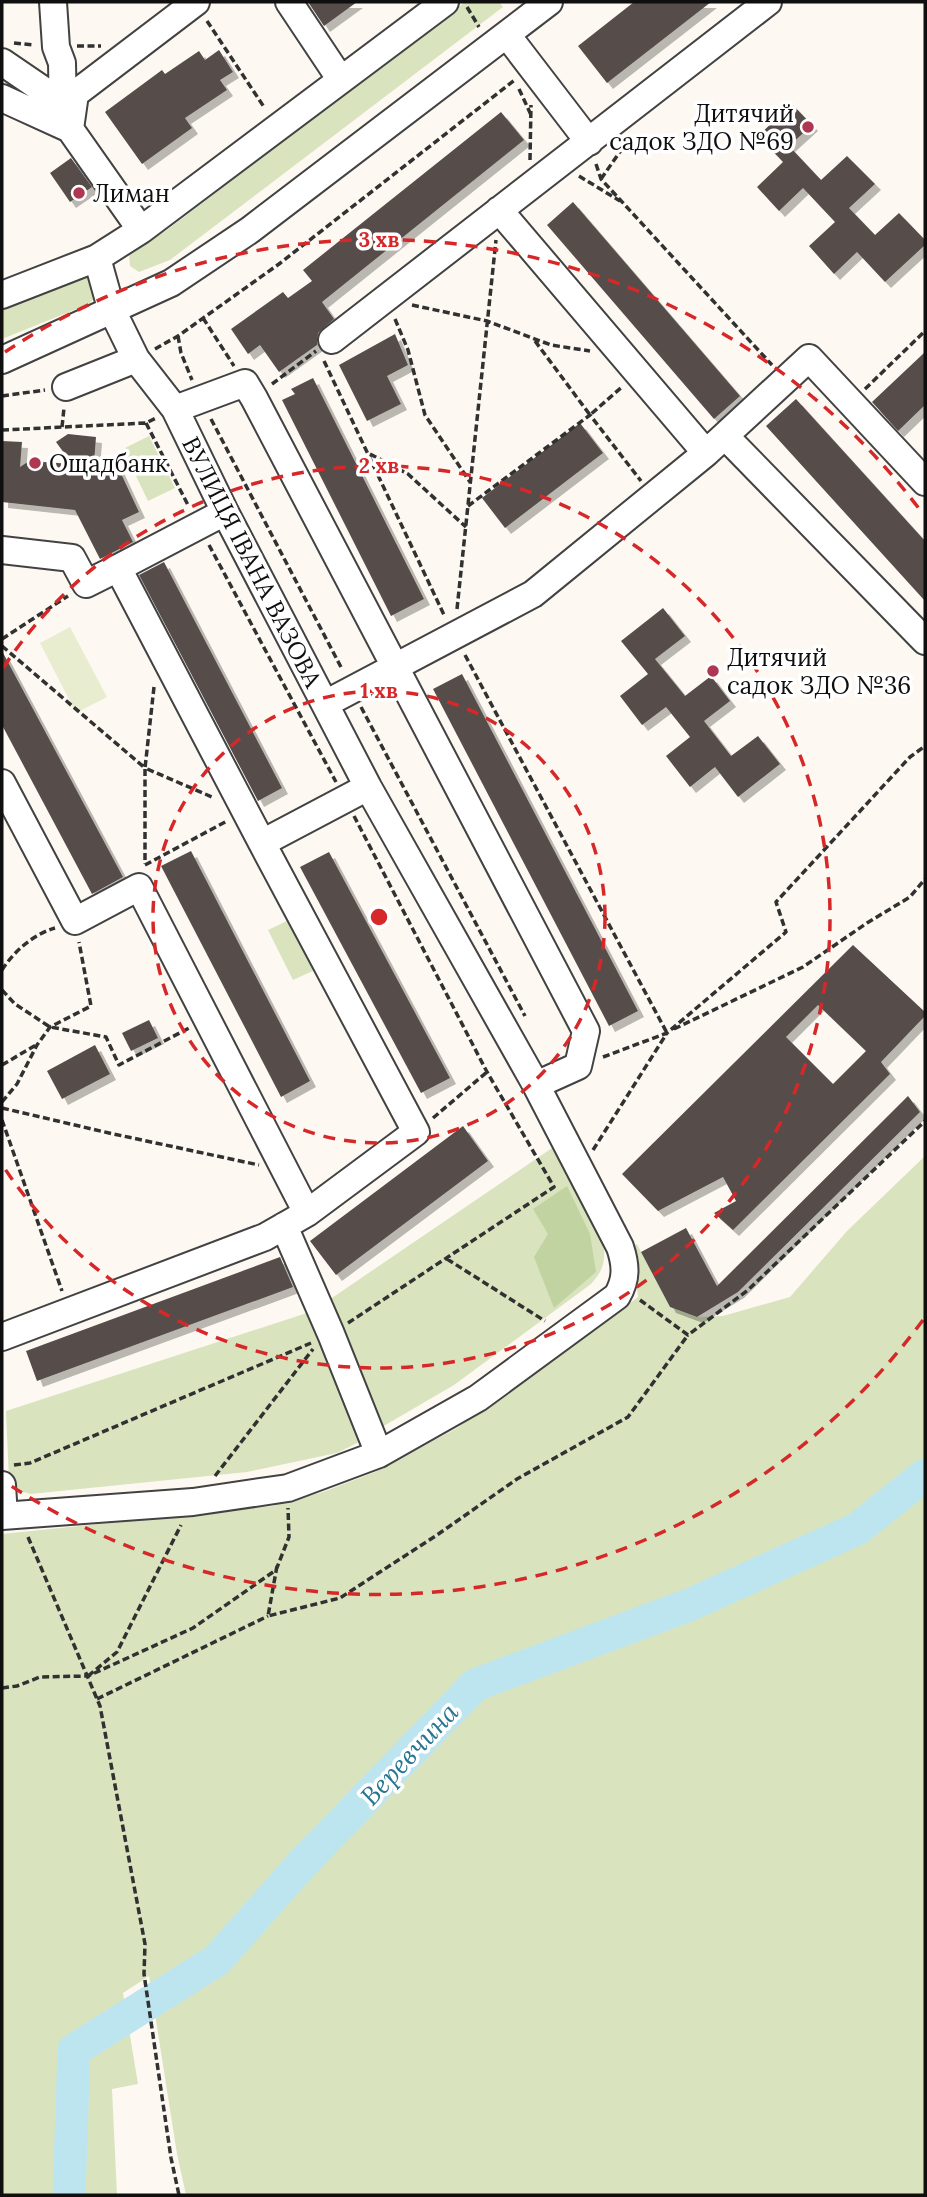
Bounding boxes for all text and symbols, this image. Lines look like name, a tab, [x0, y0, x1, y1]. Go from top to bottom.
place label: Дитячий садок ЗДО №69	[609, 98, 794, 157]
marker: Дитячий садок ЗДО №69	[800, 119, 816, 135]
place label: Лиман	[93, 178, 170, 209]
marker: Лиман	[71, 185, 87, 201]
text: 3 хв	[359, 226, 399, 253]
street label: ВУЛИЦЯ ІВАНА ВАЗОВА	[175, 431, 329, 693]
place label: Ощадбанк	[49, 448, 168, 479]
text: 2 хв	[359, 452, 399, 479]
marker: Ощадбанк	[27, 455, 43, 471]
place label: Дитячий садок ЗДО №36	[727, 642, 911, 701]
marker: Дитячий садок ЗДО №36	[705, 663, 721, 679]
text: 1 хв	[360, 677, 398, 704]
centre of rings	[367, 905, 391, 929]
water label: Веревчина	[353, 1695, 465, 1812]

